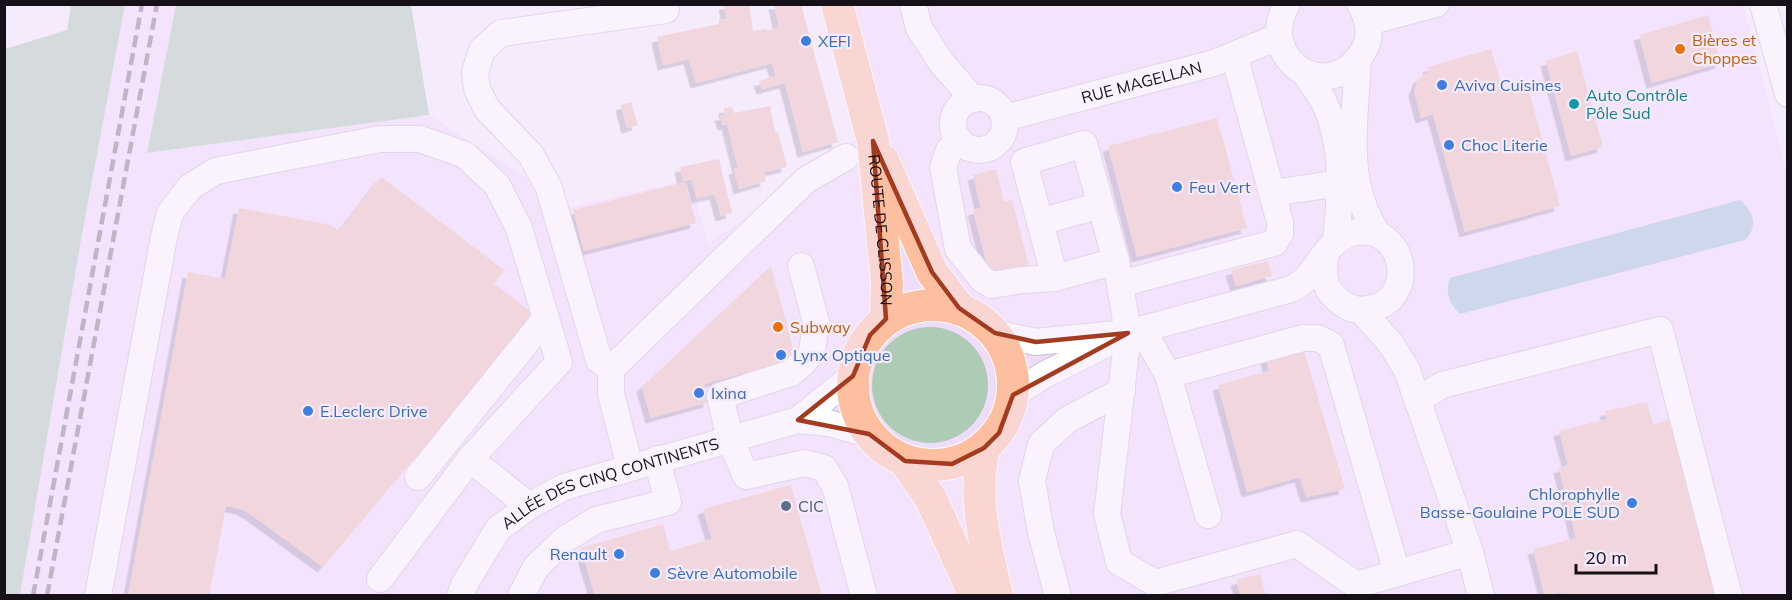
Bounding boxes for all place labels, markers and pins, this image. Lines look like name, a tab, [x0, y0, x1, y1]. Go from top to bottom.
place label: Bières et Choppes	[1692, 30, 1757, 68]
place label: XEFI	[818, 31, 851, 51]
marker: XEFI	[799, 34, 813, 48]
marker: Bières et Choppes	[1673, 42, 1687, 56]
place label: Aviva Cuisines	[1454, 75, 1561, 95]
marker: Aviva Cuisines	[1435, 78, 1449, 92]
place label: Auto Contrôle Pôle Sud	[1586, 85, 1688, 123]
marker: Auto Contrôle Pôle Sud	[1567, 97, 1581, 111]
place label: Choc Literie	[1461, 135, 1548, 155]
marker: Choc Literie	[1442, 138, 1456, 152]
place label: Feu Vert	[1189, 177, 1251, 197]
marker: Feu Vert	[1170, 180, 1184, 194]
place label: Subway	[790, 317, 851, 337]
marker: Subway	[771, 320, 785, 334]
place label: Lynx Optique	[793, 345, 890, 365]
marker: Lynx Optique	[774, 348, 788, 362]
place label: Ixina	[711, 383, 747, 403]
marker: Ixina	[692, 386, 706, 400]
place label: E.Leclerc Drive	[320, 401, 427, 421]
marker: E.Leclerc Drive	[301, 404, 315, 418]
place label: Chlorophylle Basse-Goulaine POLE SUD	[1420, 484, 1620, 522]
place label: CIC	[798, 496, 824, 516]
marker: Chlorophylle Basse-Goulaine POLE SUD	[1625, 496, 1639, 510]
marker: CIC	[779, 499, 793, 513]
place label: Renault	[550, 544, 607, 564]
marker: Renault	[612, 547, 626, 561]
place label: Sèvre Automobile	[667, 563, 797, 583]
marker: Sèvre Automobile	[648, 566, 662, 580]

